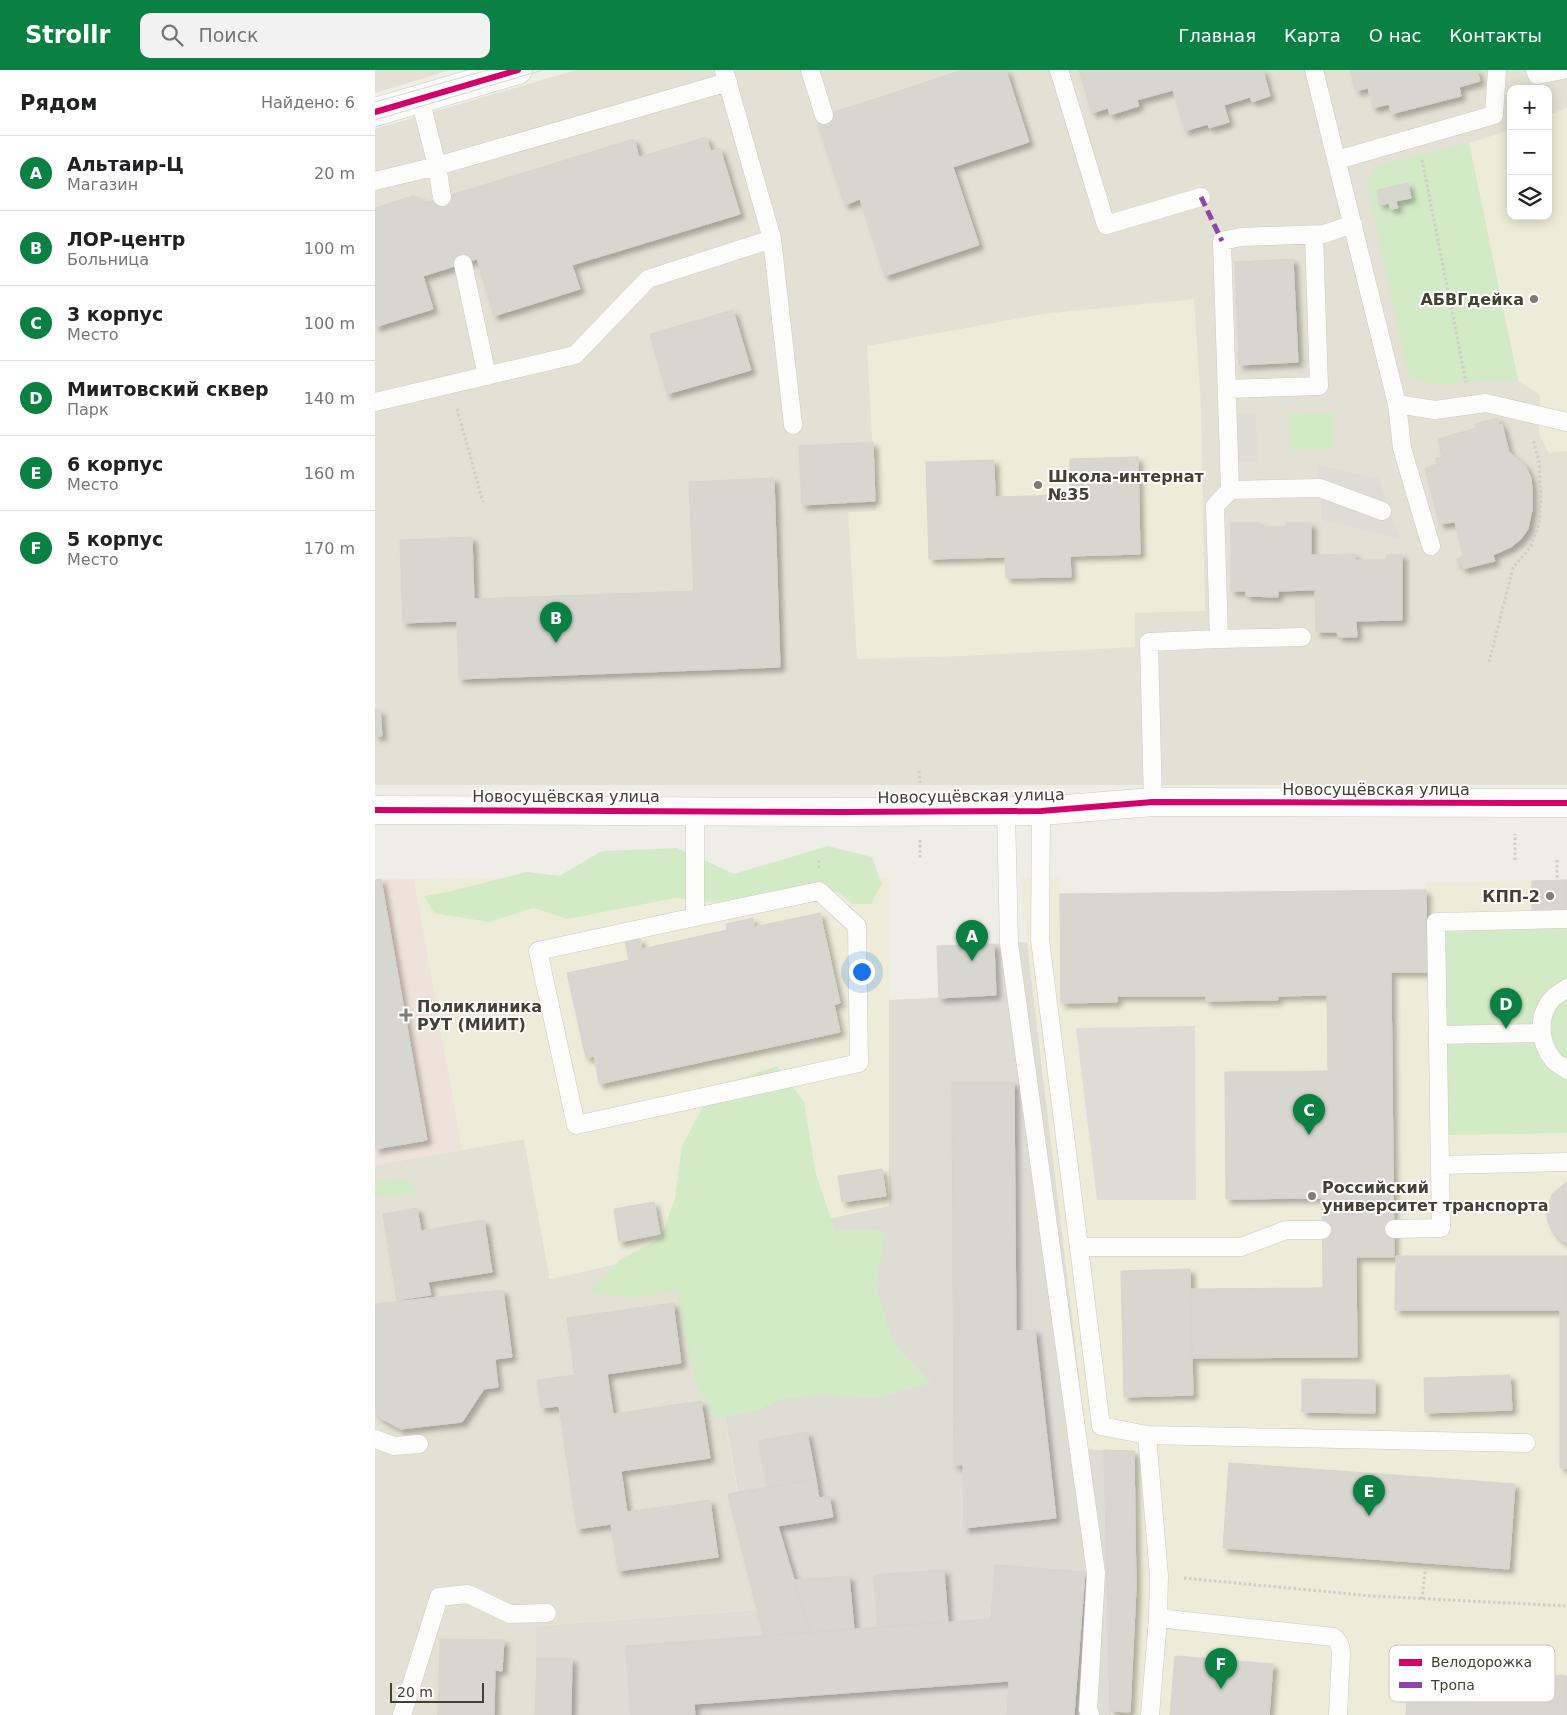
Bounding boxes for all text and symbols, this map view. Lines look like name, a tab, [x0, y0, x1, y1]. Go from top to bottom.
search box	[140, 13, 490, 58]
text: Strollr	[25, 21, 110, 49]
icon: search	[158, 21, 186, 49]
text: Поиск	[198, 24, 259, 46]
text: Главная	[1178, 25, 1256, 46]
text: Карта	[1284, 25, 1341, 46]
text: О нас	[1369, 25, 1421, 46]
text: Контакты	[1449, 25, 1542, 46]
map controls	[1507, 85, 1552, 220]
button: +	[1507, 85, 1552, 130]
text: Рядом	[20, 91, 97, 115]
text: Найдено: 6	[261, 93, 355, 112]
button: −	[1507, 130, 1552, 175]
text: Альтаир-Ц	[67, 153, 184, 175]
text: A	[30, 164, 42, 183]
text: 20 m	[314, 164, 355, 183]
text: Магазин	[67, 175, 138, 194]
button: layers	[1507, 175, 1552, 220]
text: ЛОР-центр	[67, 228, 185, 250]
text: B	[30, 239, 42, 258]
text: 100 m	[304, 239, 355, 258]
text: Больница	[67, 250, 149, 269]
place label: АБВГдейка	[1420, 290, 1524, 309]
marker: АБВГдейка	[1528, 293, 1540, 305]
text: 3 корпус	[67, 303, 163, 325]
text: C	[30, 314, 42, 333]
text: 100 m	[304, 314, 355, 333]
text: Место	[67, 325, 119, 344]
text: Миитовский сквер	[67, 378, 269, 400]
text: D	[29, 389, 43, 408]
text: 140 m	[304, 389, 355, 408]
text: Парк	[67, 400, 109, 419]
text: 6 корпус	[67, 453, 163, 475]
text: E	[31, 464, 41, 483]
text: 160 m	[304, 464, 355, 483]
place label: Школа-интернат №35	[1048, 467, 1204, 504]
text: Место	[67, 475, 119, 494]
marker: Школа-интернат №35	[1032, 479, 1044, 491]
text: 5 корпус	[67, 528, 163, 550]
text: F	[31, 539, 41, 558]
text: 170 m	[304, 539, 355, 558]
text: Место	[67, 550, 119, 569]
pin: B	[540, 602, 572, 643]
street label: Новосущёвская улица	[1282, 780, 1470, 799]
street label: Новосущёвская улица	[877, 785, 1065, 807]
street label: Новосущёвская улица	[472, 787, 660, 806]
place label: КПП-2	[1482, 887, 1540, 906]
marker: КПП-2	[1544, 890, 1556, 902]
pin: A	[956, 920, 988, 961]
your location	[849, 959, 875, 985]
pin: D	[1490, 988, 1522, 1029]
place label: Поликлиника РУТ (МИИТ)	[417, 997, 542, 1034]
marker: Поликлиника РУТ (МИИТ)	[399, 1008, 413, 1022]
pin: C	[1293, 1094, 1325, 1135]
place label: Российский университет транспорта	[1322, 1178, 1548, 1215]
marker: Российский университет транспорта	[1306, 1190, 1318, 1202]
pin: E	[1353, 1475, 1385, 1516]
legend	[1389, 1645, 1555, 1702]
pin: F	[1205, 1648, 1237, 1689]
text: Велодорожка	[1431, 1654, 1532, 1670]
text: Тропа	[1430, 1677, 1475, 1693]
scale bar	[390, 1680, 484, 1703]
text: 20 m	[397, 1684, 433, 1700]

